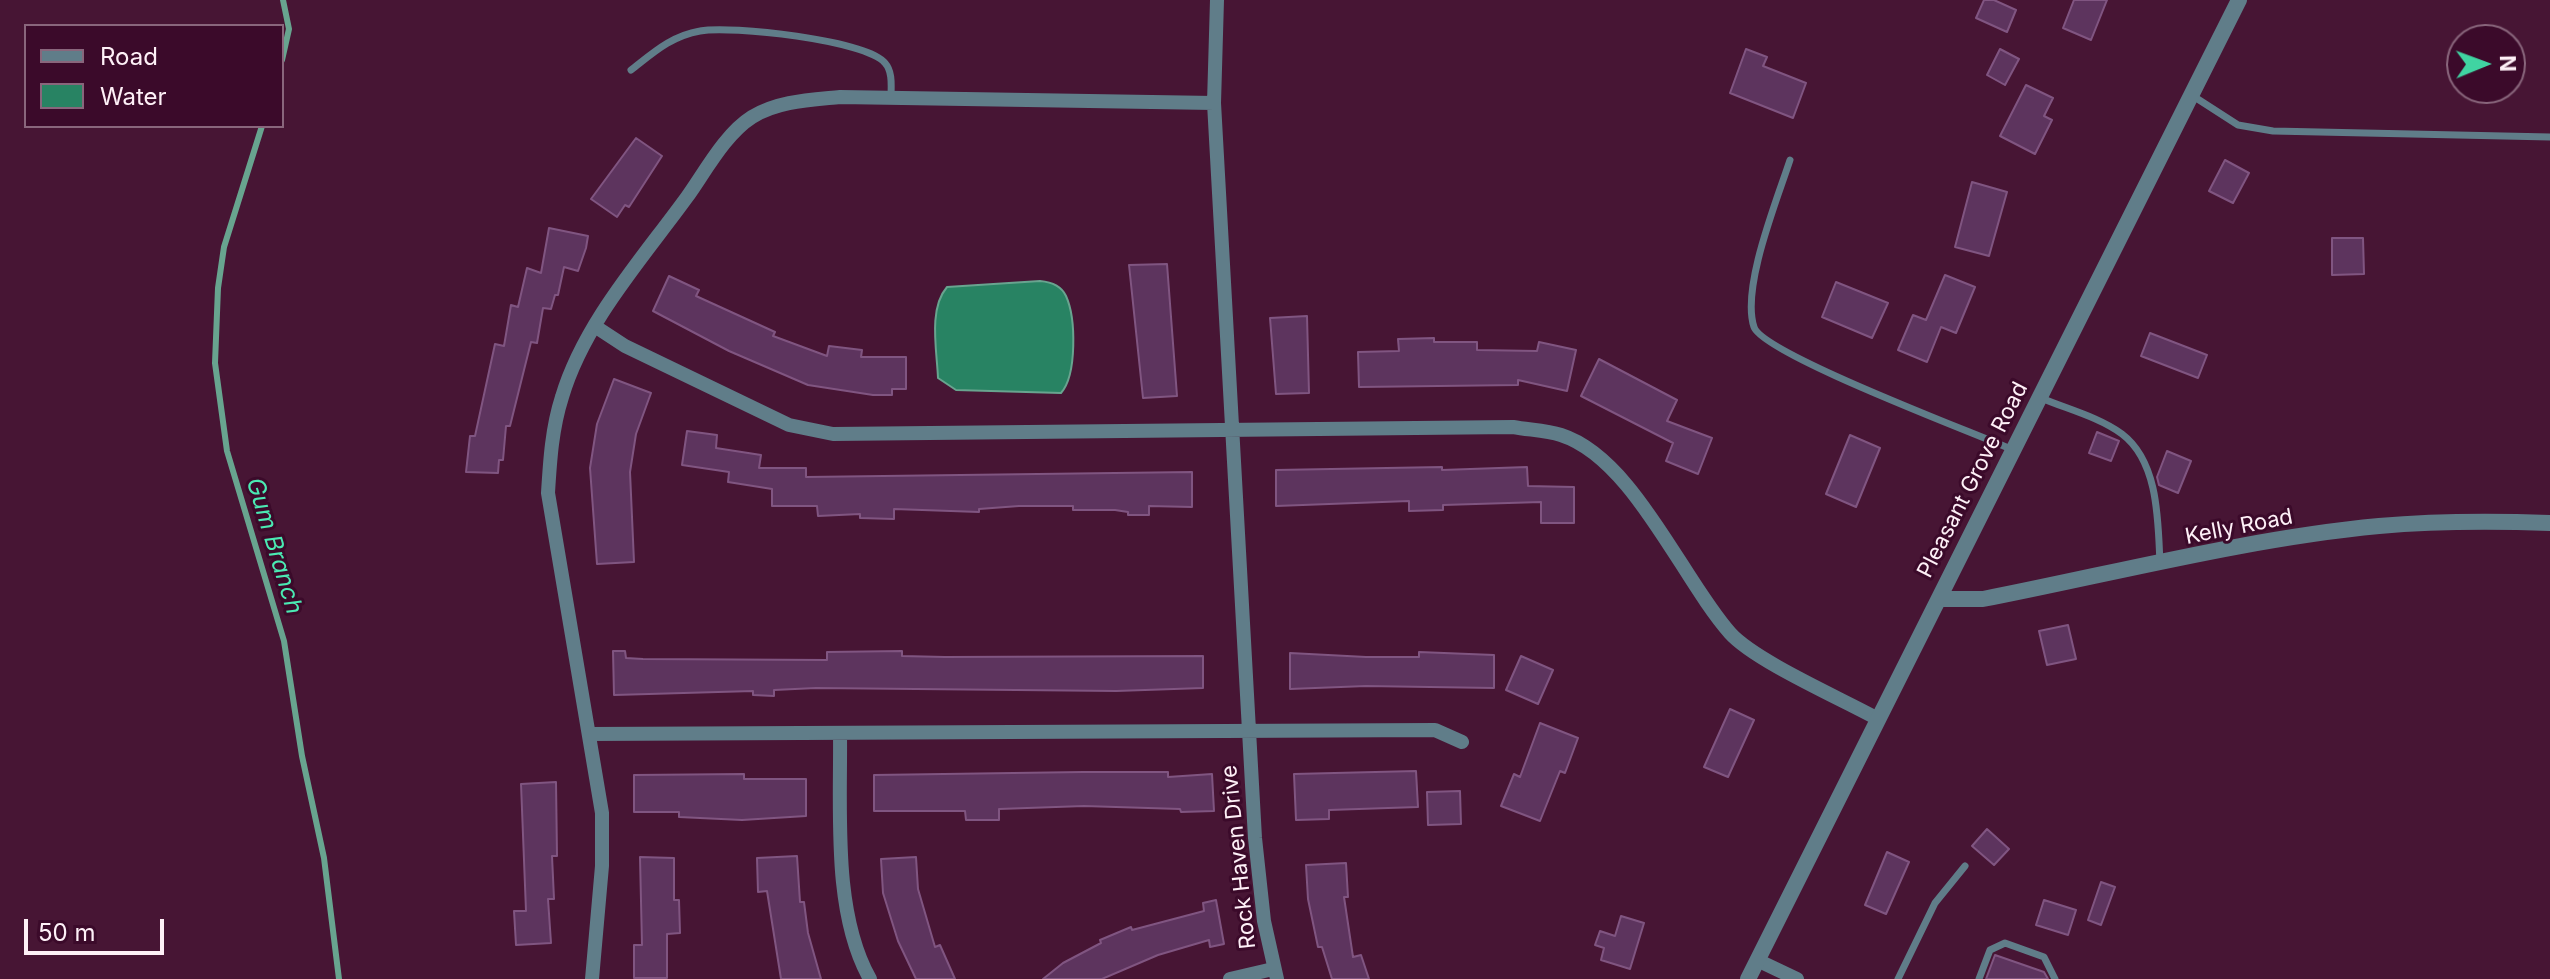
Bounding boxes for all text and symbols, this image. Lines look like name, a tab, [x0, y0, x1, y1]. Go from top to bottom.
legend	[24, 24, 284, 128]
north arrow	[2446, 24, 2526, 104]
text: Road	[100, 42, 158, 71]
text: N	[2495, 55, 2521, 72]
text: Water	[100, 82, 167, 111]
street label: Pleasant Grove Road	[1912, 378, 2034, 582]
water label: Gum Branch	[240, 474, 308, 618]
street label: Kelly Road	[2183, 504, 2295, 550]
street label: Rock Haven Drive	[1216, 764, 1262, 950]
scale bar	[28, 903, 168, 953]
text: 50 m	[38, 918, 96, 947]

